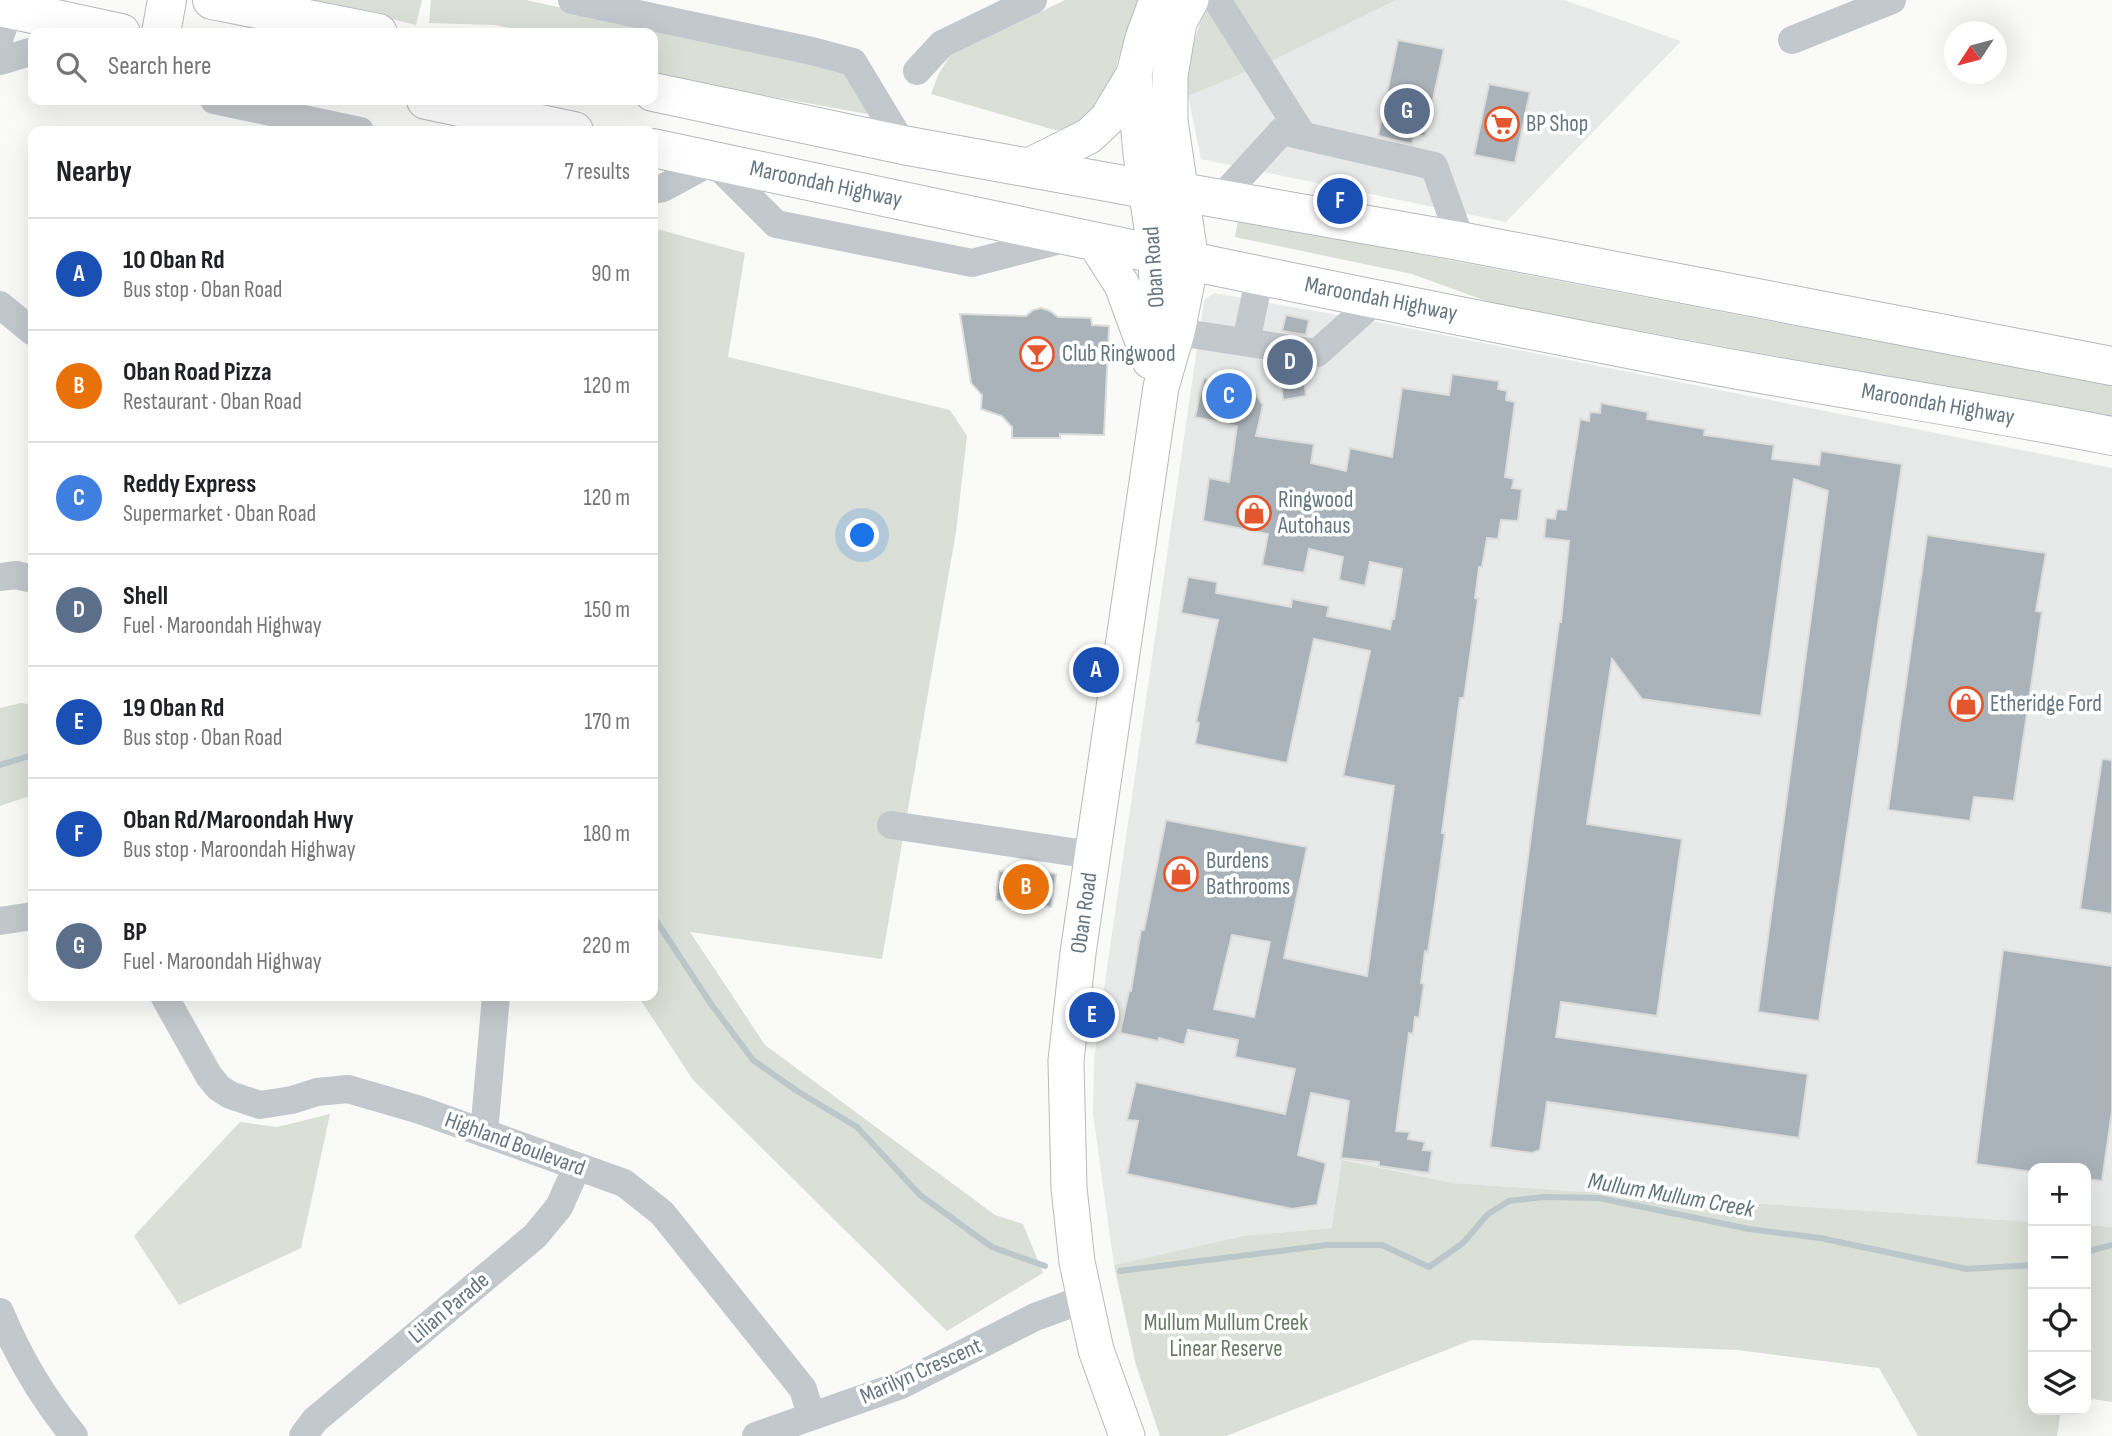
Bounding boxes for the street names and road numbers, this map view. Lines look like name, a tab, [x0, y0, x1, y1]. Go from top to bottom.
street label: Maroondah Highway	[747, 154, 905, 214]
street label: Oban Road	[1137, 225, 1171, 309]
street label: Maroondah Highway	[1302, 270, 1460, 328]
street label: Maroondah Highway	[1859, 377, 2017, 431]
street label: Oban Road	[1064, 871, 1104, 955]
street label: Highland Boulevard	[441, 1106, 589, 1182]
street label: Lilian Parade	[403, 1266, 495, 1350]
street label: Marilyn Crescent	[856, 1332, 986, 1410]

